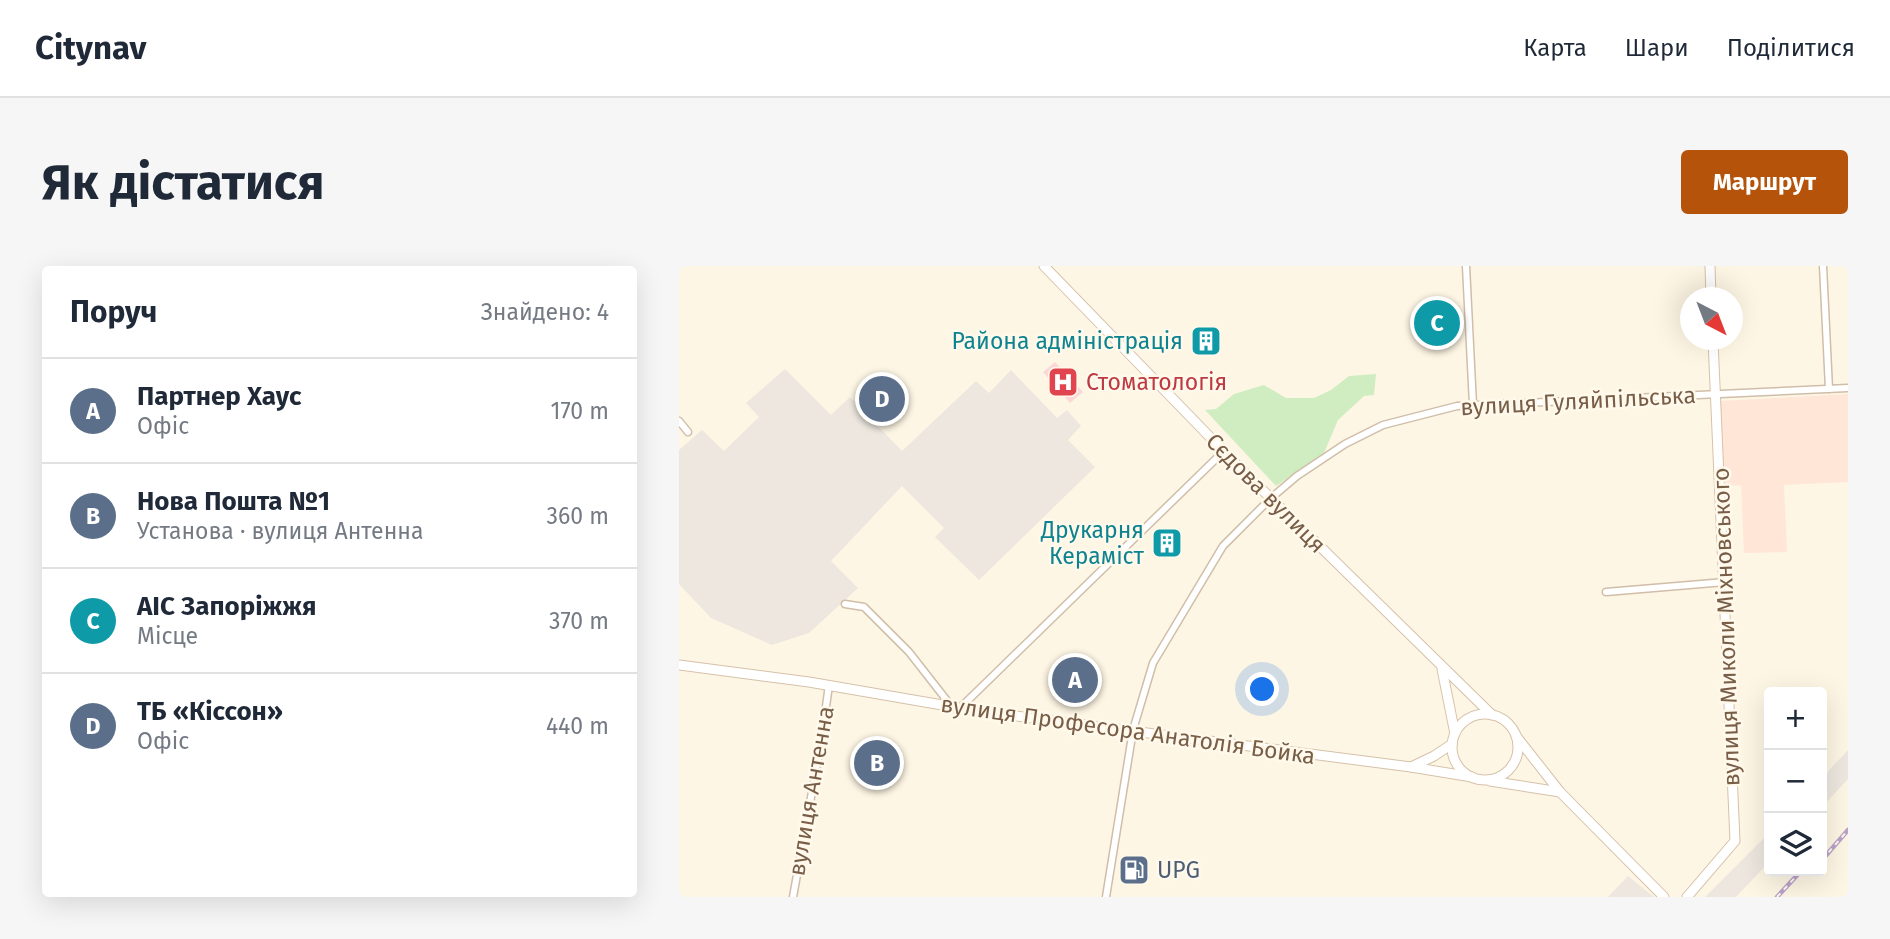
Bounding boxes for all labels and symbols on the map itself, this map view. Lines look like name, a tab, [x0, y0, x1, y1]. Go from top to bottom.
north arrow	[1680, 287, 1743, 350]
pin: C	[1414, 297, 1460, 349]
building icon: Района адміністрація	[1189, 324, 1223, 358]
place label: Района адміністрація	[952, 327, 1183, 355]
hospital icon: Стоматологія	[1046, 365, 1080, 399]
place label: Стоматологія	[1086, 368, 1227, 396]
pin: D	[859, 373, 905, 425]
street label: вулиця Гуляйпільська	[1460, 381, 1696, 421]
street label: Сєдова вулиця	[1200, 427, 1332, 559]
street label: вулиця Миколи Міхновського	[1706, 467, 1746, 787]
place label: Друкарня Кераміст	[1040, 516, 1145, 570]
building icon: Друкарня Кераміст	[1150, 526, 1184, 560]
pin: A	[1052, 654, 1098, 706]
your location	[1245, 672, 1279, 706]
street label: вулиця Професора Анатолія Бойка	[939, 690, 1317, 770]
street label: вулиця Антенна	[782, 704, 840, 878]
pin: B	[854, 737, 900, 789]
fuel station icon: UPG	[1117, 853, 1151, 887]
place label: UPG	[1157, 856, 1200, 884]

